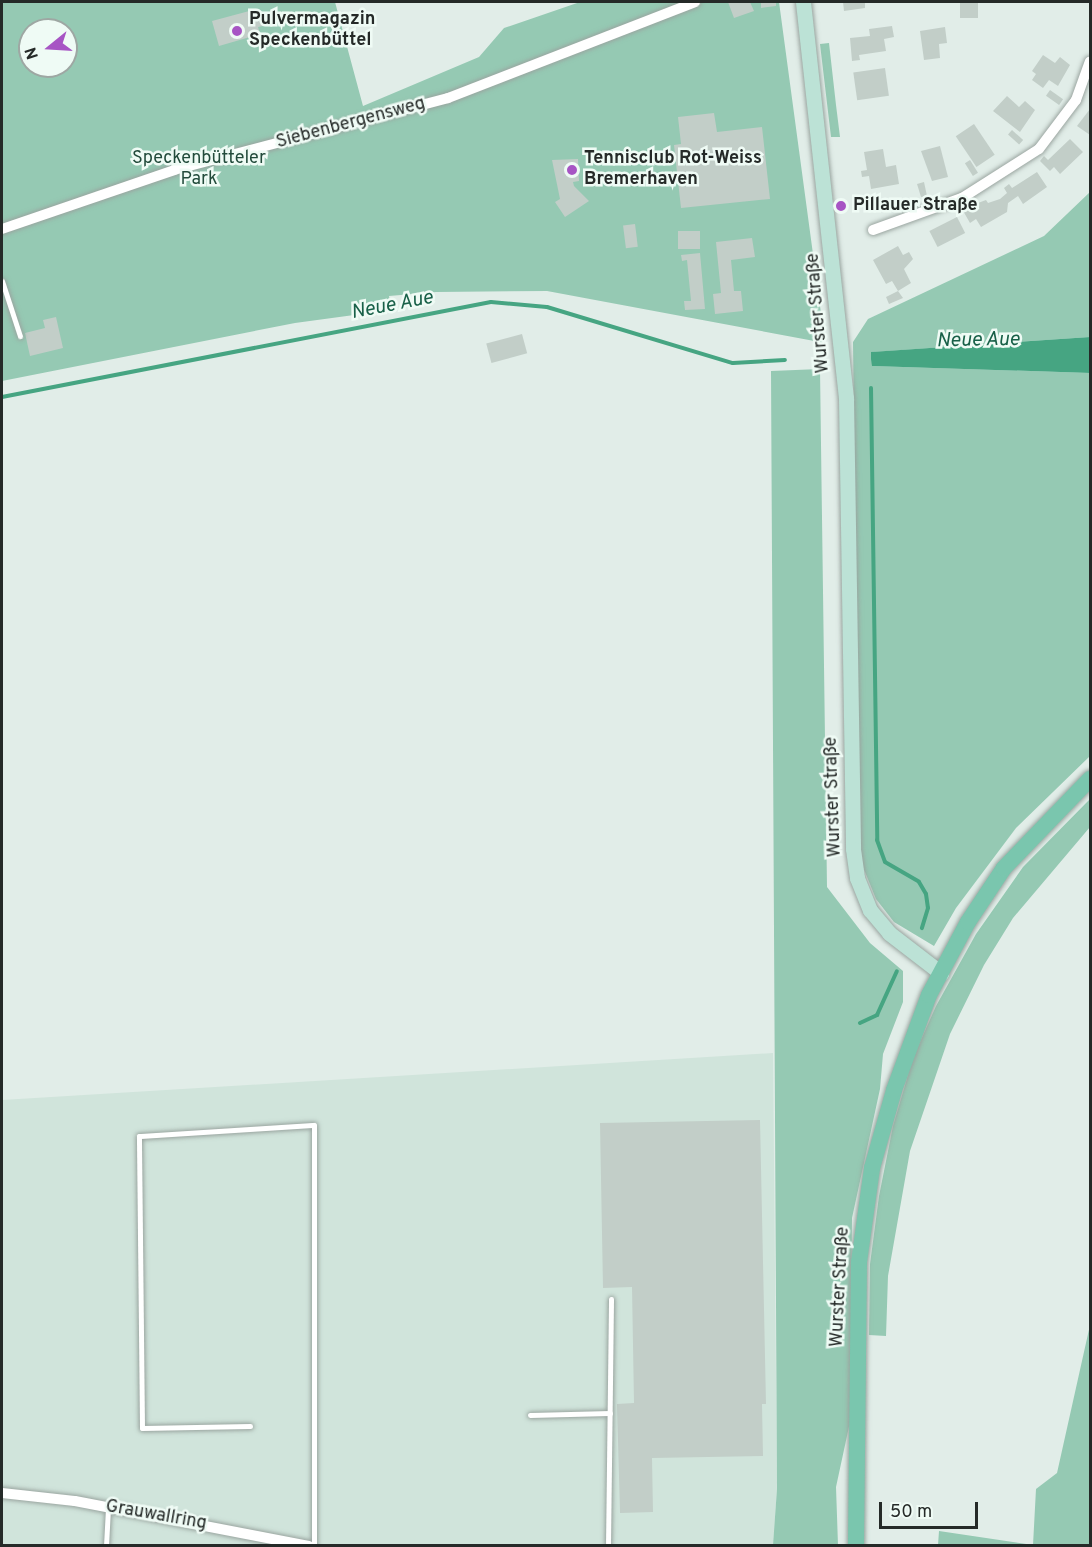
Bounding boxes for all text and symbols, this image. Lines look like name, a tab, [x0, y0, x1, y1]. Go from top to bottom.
place label: Pulvermagazin Speckenbüttel	[249, 10, 375, 52]
north arrow	[18, 18, 78, 78]
marker: Pulvermagazin Speckenbüttel	[230, 24, 244, 38]
text: N	[21, 44, 44, 62]
street label: Siebenbergensweg	[274, 94, 428, 154]
park label: Speckenbütteler Park	[132, 149, 266, 192]
place label: Tennisclub Rot-Weiss Bremerhaven	[584, 149, 762, 192]
marker: Tennisclub Rot-Weiss Bremerhaven	[565, 163, 579, 177]
place label: Pillauer Straße	[853, 195, 977, 217]
marker: Pillauer Straße	[834, 199, 848, 213]
street label: Wurster Straße	[803, 252, 835, 374]
water label: Neue Aue	[349, 286, 435, 326]
water label: Neue Aue	[936, 328, 1020, 354]
street label: Wurster Straße	[821, 736, 847, 858]
street label: Wurster Straße	[827, 1226, 855, 1348]
scale bar	[882, 1490, 981, 1528]
street label: Grauwallring	[104, 1496, 208, 1536]
text: 50 m	[890, 1501, 932, 1524]

